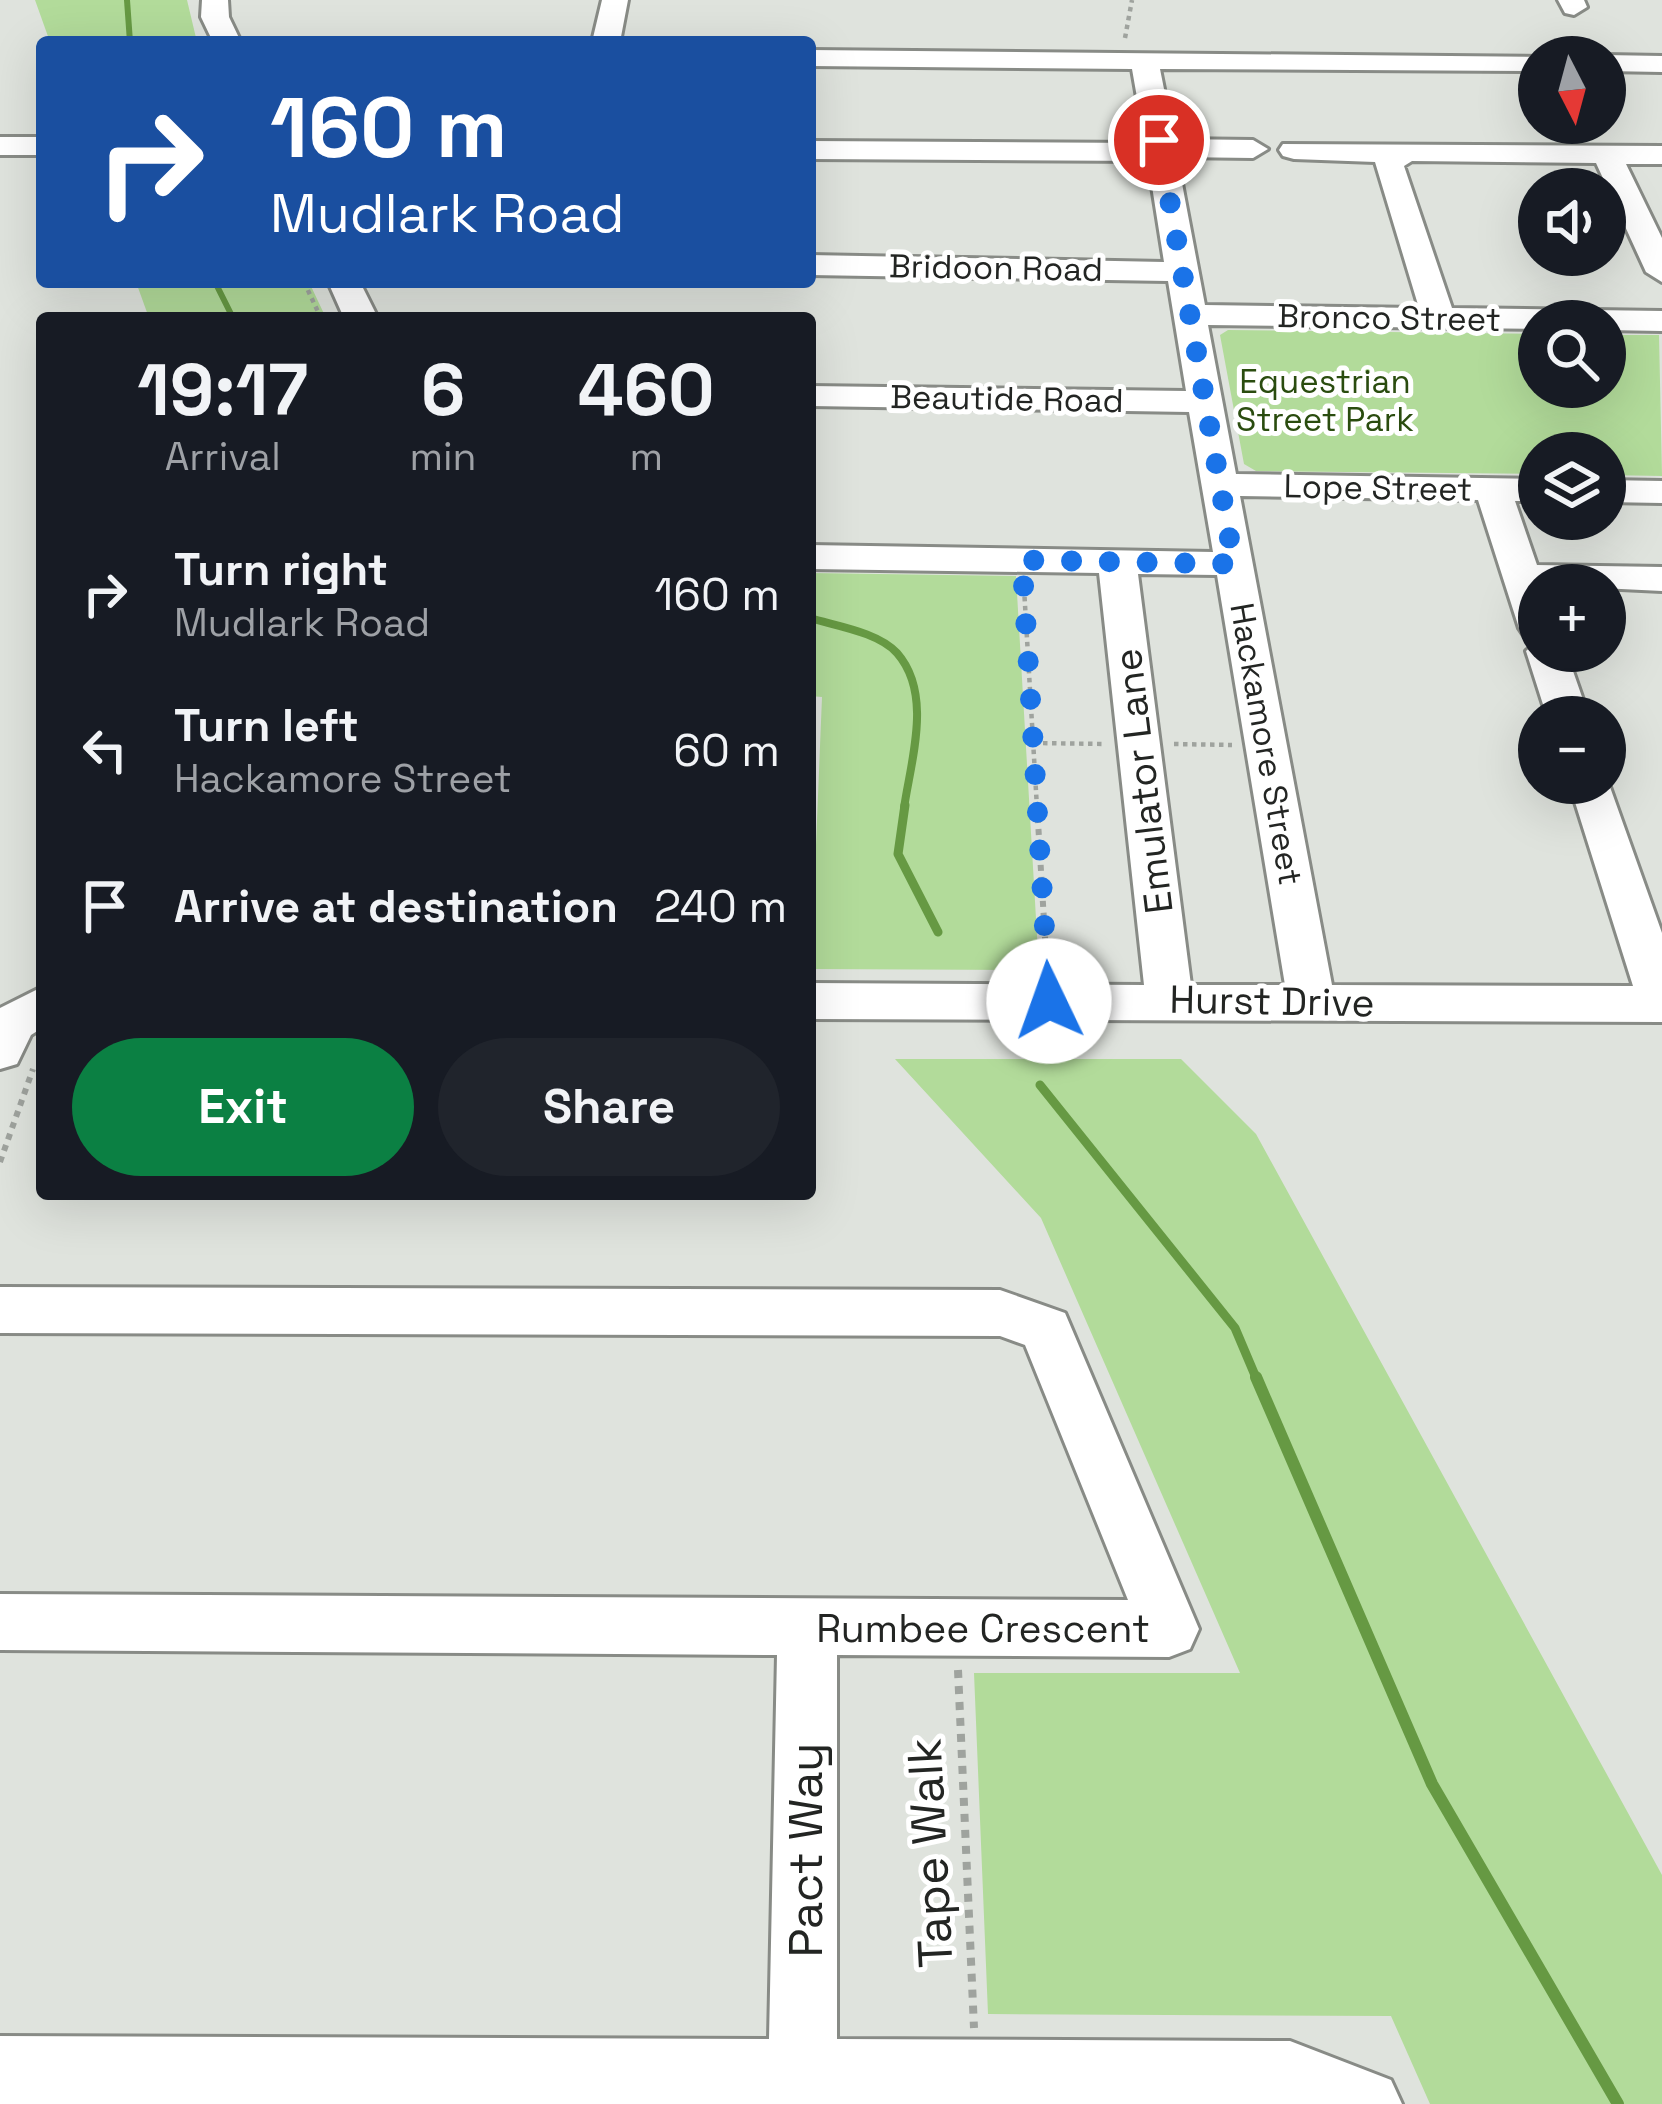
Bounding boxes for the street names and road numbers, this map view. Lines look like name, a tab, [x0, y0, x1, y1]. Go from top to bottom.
street label: Bridoon Road	[889, 245, 1103, 291]
street label: Bronco Street	[1277, 295, 1501, 341]
street label: Beautide Road	[890, 376, 1124, 422]
street label: Lope Street	[1283, 465, 1473, 511]
street label: Hackamore Street	[1221, 600, 1311, 888]
street label: Emulator Lane	[1102, 646, 1184, 916]
street label: Hurst Drive	[1169, 975, 1375, 1027]
street label: Rumbee Crescent	[816, 1604, 1150, 1653]
street label: Tape Walk	[894, 1737, 966, 1969]
street label: Pact Way	[775, 1743, 836, 1957]

